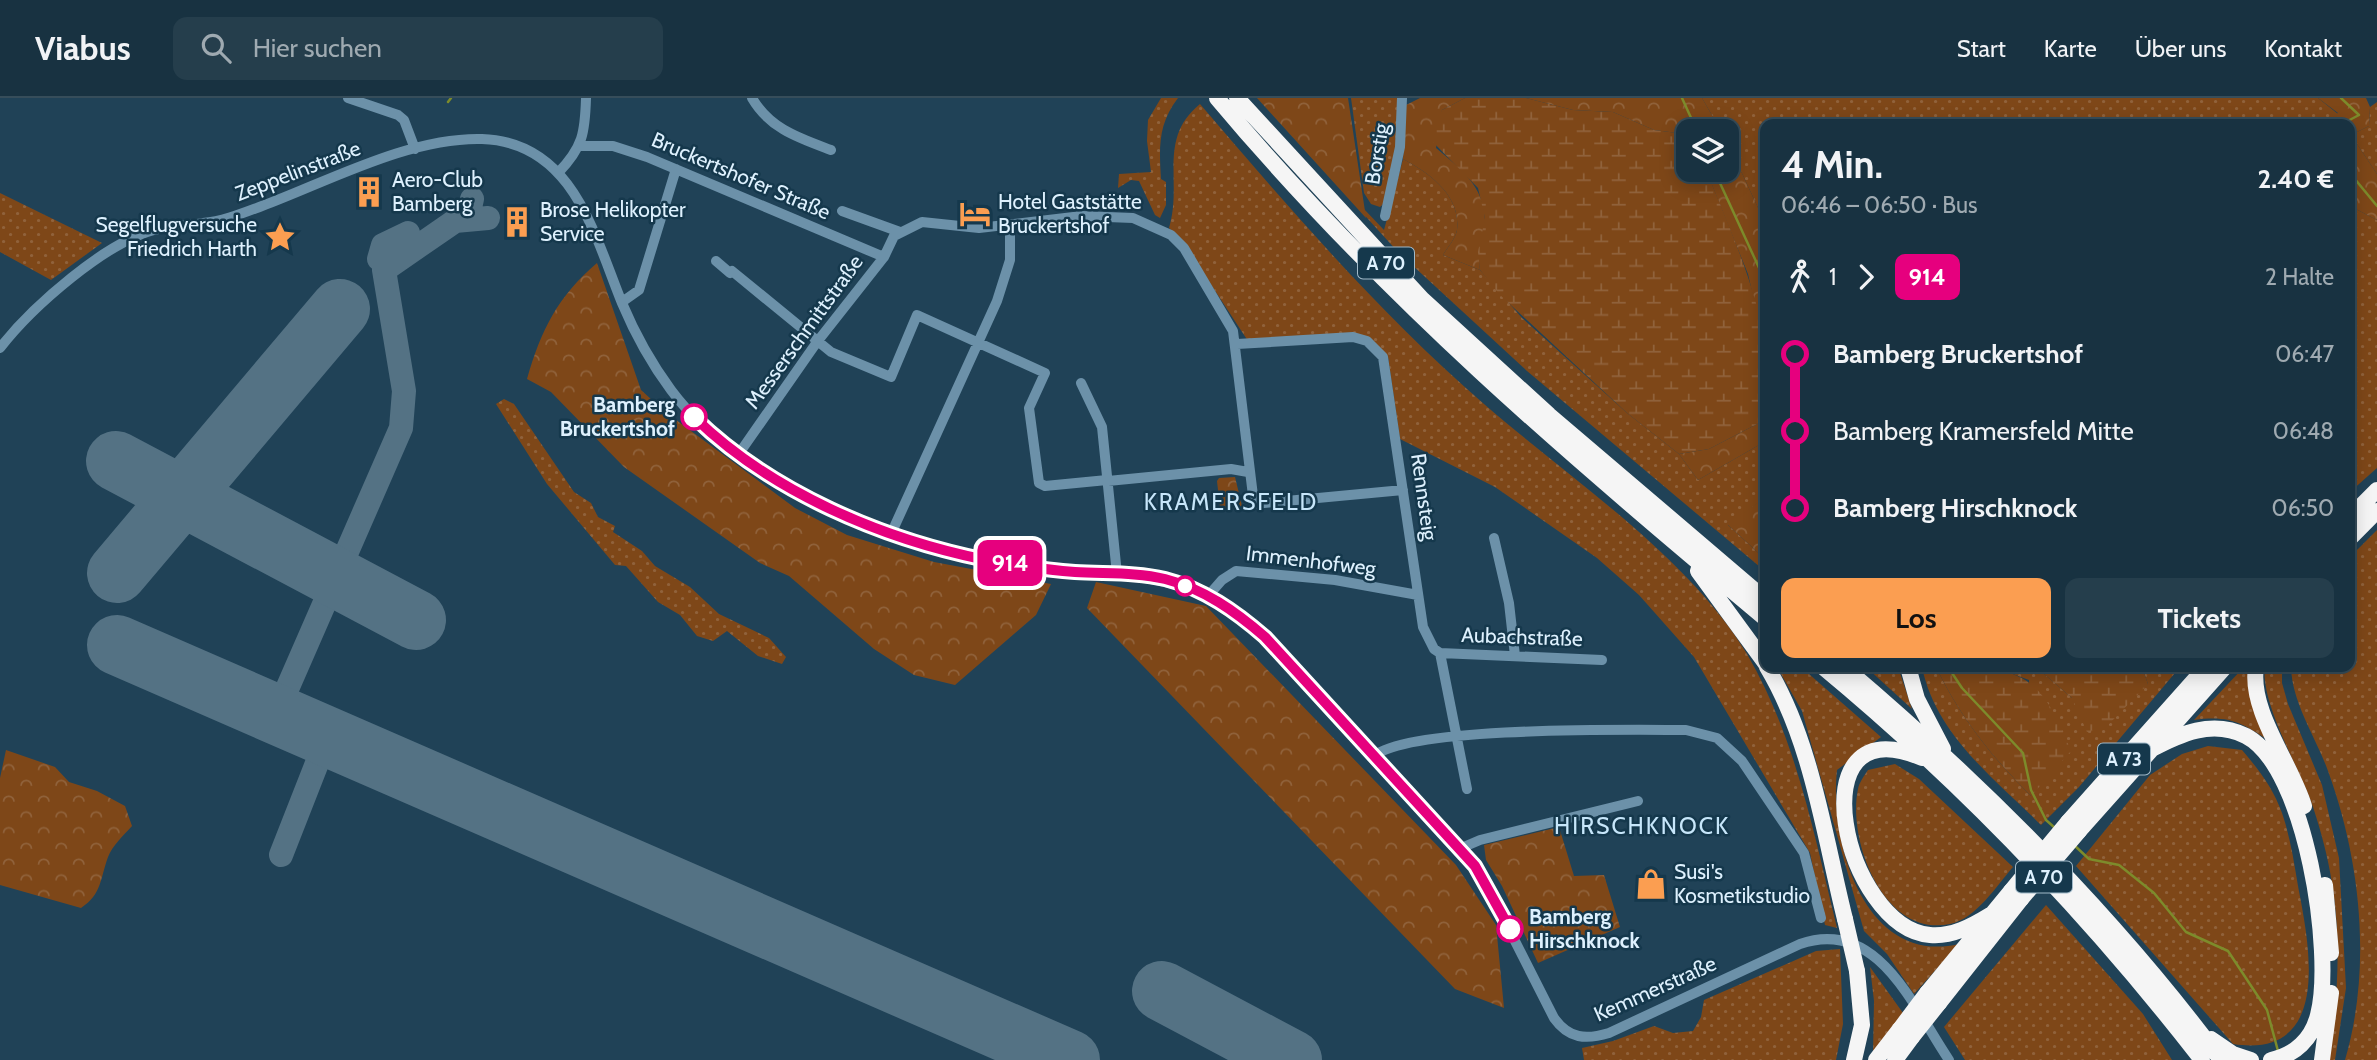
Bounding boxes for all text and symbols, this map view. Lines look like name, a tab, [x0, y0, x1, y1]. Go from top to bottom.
search box	[173, 17, 663, 80]
text: Viabus	[35, 28, 131, 68]
icon: search	[197, 29, 235, 67]
text: Hier suchen	[253, 32, 382, 64]
text: Start	[1957, 34, 2006, 63]
text: Karte	[2044, 34, 2097, 63]
text: Über uns	[2135, 34, 2226, 63]
text: Kontakt	[2264, 34, 2342, 63]
map controls	[1676, 119, 1739, 182]
button: layers	[1676, 119, 1739, 182]
street label: Borstig	[1359, 121, 1394, 186]
street label: Bruckertshofer Straße	[648, 127, 835, 225]
street label: Zeppelinstraße	[232, 135, 364, 206]
text: 4 Min.	[1781, 141, 1883, 188]
text: 2.40 €	[2257, 163, 2334, 195]
place label: Aero-Club Bamberg	[392, 167, 483, 216]
building icon: Aero-Club Bamberg	[352, 175, 386, 209]
place label: Hotel Gaststätte Bruckertshof	[998, 189, 1142, 238]
text: 06:46 – 06:50 · Bus	[1781, 191, 1978, 219]
place label: Brose Helikopter Service	[540, 197, 686, 246]
hotel icon: Hotel Gaststätte Bruckertshof	[958, 197, 992, 231]
building icon: Brose Helikopter Service	[500, 205, 534, 239]
place label: Segelflugversuche Friedrich Harth	[96, 212, 257, 261]
place icon: Segelflugversuche Friedrich Harth	[263, 220, 297, 254]
road number: A 70	[1358, 248, 1414, 279]
street label: Messerschmittstraße	[739, 250, 868, 414]
icon: walk	[1781, 258, 1819, 296]
icon: forward	[1847, 258, 1885, 296]
text: 914	[1909, 262, 1946, 291]
text: 1	[1829, 263, 1837, 291]
text: 2 Halte	[2265, 263, 2334, 291]
text: Bamberg Bruckertshof	[1833, 338, 2083, 370]
text: 06:47	[2275, 340, 2334, 368]
place label: Bamberg Bruckertshof	[560, 392, 675, 441]
marker: Bamberg Bruckertshof	[681, 404, 707, 430]
text: Bamberg Kramersfeld Mitte	[1833, 415, 2134, 447]
text: 06:48	[2273, 417, 2334, 445]
street label: Rennsteig	[1406, 452, 1443, 543]
district label: KRAMERSFELD	[1144, 488, 1318, 516]
text: Bamberg Hirschknock	[1833, 492, 2077, 524]
text: 06:50	[2272, 494, 2334, 522]
line badge: 914	[970, 540, 1050, 586]
street label: Immenhofweg	[1245, 540, 1378, 581]
text: 914	[991, 548, 1029, 577]
unlabelled marker	[1175, 576, 1195, 596]
button: Los	[1781, 578, 2051, 658]
button: Tickets	[2065, 578, 2334, 658]
street label: Aubachstraße	[1461, 622, 1583, 651]
road number: A 73	[2098, 744, 2150, 774]
district label: HIRSCHKNOCK	[1554, 812, 1730, 840]
place label: Susi's Kosmetikstudio	[1674, 859, 1810, 908]
road number: A 70	[2016, 862, 2072, 892]
shop icon: Susi's Kosmetikstudio	[1634, 867, 1668, 901]
place label: Bamberg Hirschknock	[1529, 904, 1640, 953]
marker: Bamberg Hirschknock	[1497, 916, 1523, 942]
street label: Kemmerstraße	[1590, 950, 1720, 1027]

